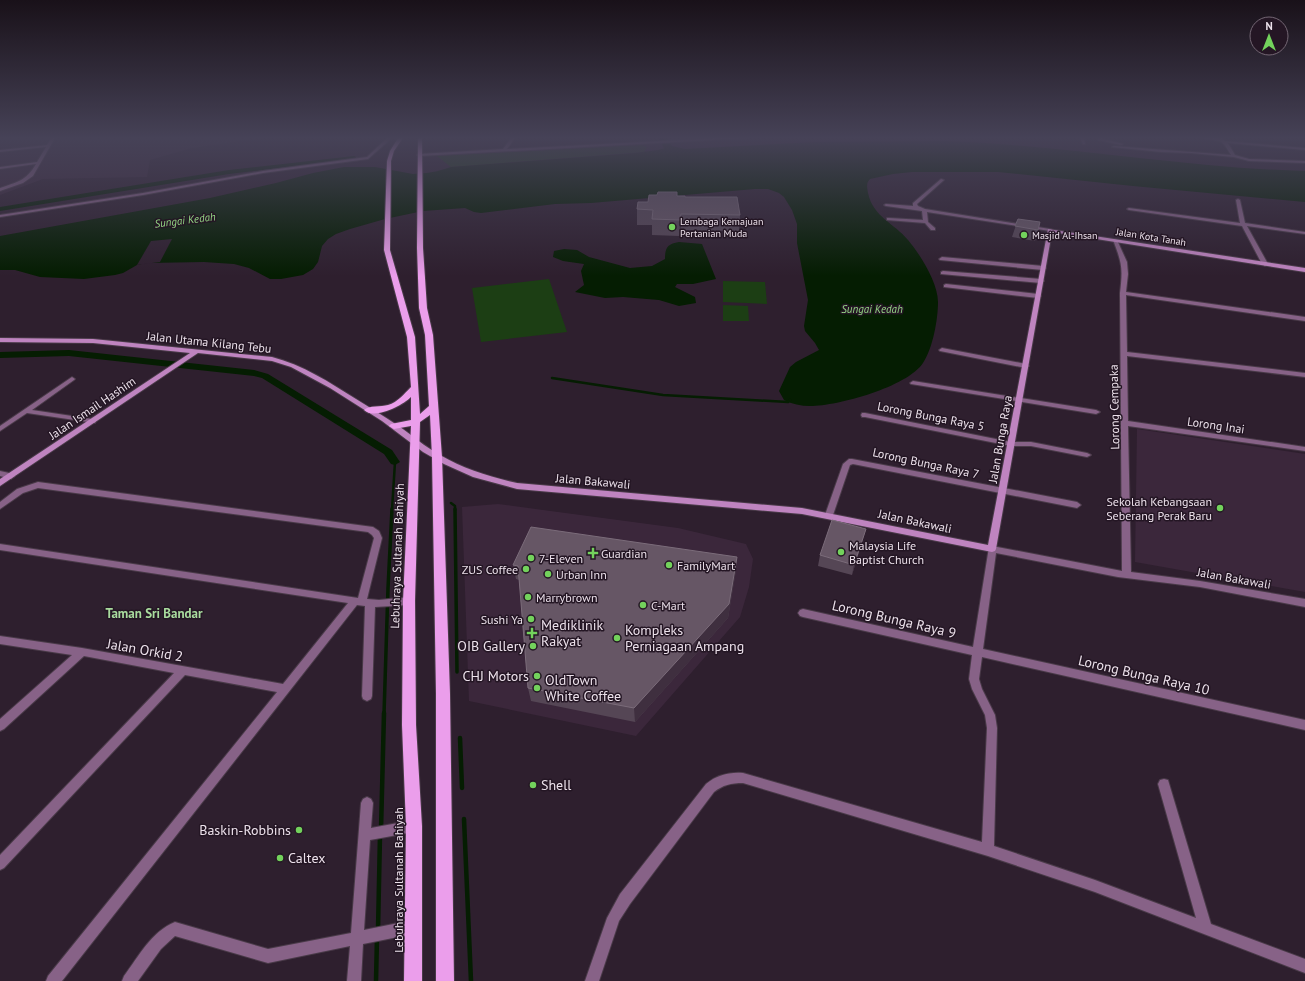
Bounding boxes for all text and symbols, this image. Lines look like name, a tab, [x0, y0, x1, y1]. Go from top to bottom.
north arrow	[1249, 16, 1289, 56]
text: N	[1265, 19, 1273, 33]
water label: Sungai Kedah	[154, 209, 217, 231]
place label: Lembaga Kemajuan Pertanian Muda	[680, 215, 763, 240]
marker: Lembaga Kemajuan Pertanian Muda	[667, 222, 677, 232]
street label: Jalan Kota Tanah	[1114, 225, 1187, 249]
place label: Masjid Al-Ihsan	[1032, 229, 1098, 242]
marker: Masjid Al-Ihsan	[1019, 230, 1029, 240]
water label: Sungai Kedah	[841, 302, 903, 316]
street label: Jalan Utama Kilang Tebu	[145, 328, 272, 356]
street label: Lorong Cempaka	[1106, 364, 1122, 450]
street label: Jalan Ismail Hashim	[45, 373, 138, 443]
street label: Jalan Bunga Raya	[985, 394, 1015, 485]
street label: Lorong Bunga Raya 5	[876, 398, 986, 434]
street label: Lorong Inai	[1186, 414, 1246, 436]
street label: Lorong Bunga Raya 7	[871, 444, 981, 482]
street label: Jalan Bakawali	[554, 470, 631, 492]
street label: Lebuhraya Sultanah Bahiyah	[387, 483, 407, 629]
place label: Sekolah Kebangsaan Seberang Perak Baru	[1106, 494, 1212, 523]
marker: Sekolah Kebangsaan Seberang Perak Baru	[1215, 503, 1225, 513]
street label: Jalan Bakawali	[876, 506, 953, 536]
place label: Malaysia Life Baptist Church	[849, 538, 924, 567]
place label: Guardian	[601, 546, 647, 561]
marker: Malaysia Life Baptist Church	[836, 547, 846, 557]
marker: Guardian	[588, 548, 598, 558]
place label: 7-Eleven	[539, 551, 583, 566]
marker: 7-Eleven	[526, 553, 536, 563]
place label: FamilyMart	[677, 558, 735, 573]
marker: FamilyMart	[664, 560, 674, 570]
place label: ZUS Coffee	[462, 562, 518, 577]
marker: ZUS Coffee	[521, 564, 531, 574]
street label: Jalan Bakawali	[1195, 564, 1272, 592]
place label: Urban Inn	[556, 567, 607, 582]
marker: Urban Inn	[543, 569, 553, 579]
place label: Marrybrown	[536, 590, 597, 605]
marker: Marrybrown	[523, 592, 533, 602]
street label: Lorong Bunga Raya 9	[830, 596, 958, 642]
place label: C-Mart	[651, 598, 685, 613]
marker: C-Mart	[638, 600, 648, 610]
district label: Taman Sri Bandar	[105, 605, 203, 622]
place label: Sushi Ya	[481, 612, 523, 627]
marker: Sushi Ya	[526, 614, 536, 624]
place label: Mediklinik Rakyat	[541, 616, 603, 650]
place label: Kompleks Perniagaan Ampang	[625, 621, 744, 655]
marker: Mediklinik Rakyat	[526, 627, 538, 639]
marker: Kompleks Perniagaan Ampang	[612, 633, 622, 643]
street label: Jalan Orkid 2	[104, 634, 185, 666]
place label: OIB Gallery	[457, 637, 525, 655]
marker: OIB Gallery	[528, 641, 538, 651]
street label: Lorong Bunga Raya 10	[1077, 651, 1212, 699]
place label: CHJ Motors	[462, 667, 529, 685]
marker: CHJ Motors	[532, 671, 542, 681]
place label: OldTown White Coffee	[545, 671, 621, 705]
marker: OldTown White Coffee	[532, 683, 542, 693]
place label: Shell	[541, 776, 571, 794]
marker: Shell	[528, 780, 538, 790]
street label: Lebuhraya Sultanah Bahiyah	[391, 807, 406, 953]
place label: Baskin-Robbins	[199, 821, 291, 839]
marker: Baskin-Robbins	[294, 825, 304, 835]
place label: Caltex	[288, 849, 325, 867]
marker: Caltex	[275, 853, 285, 863]

